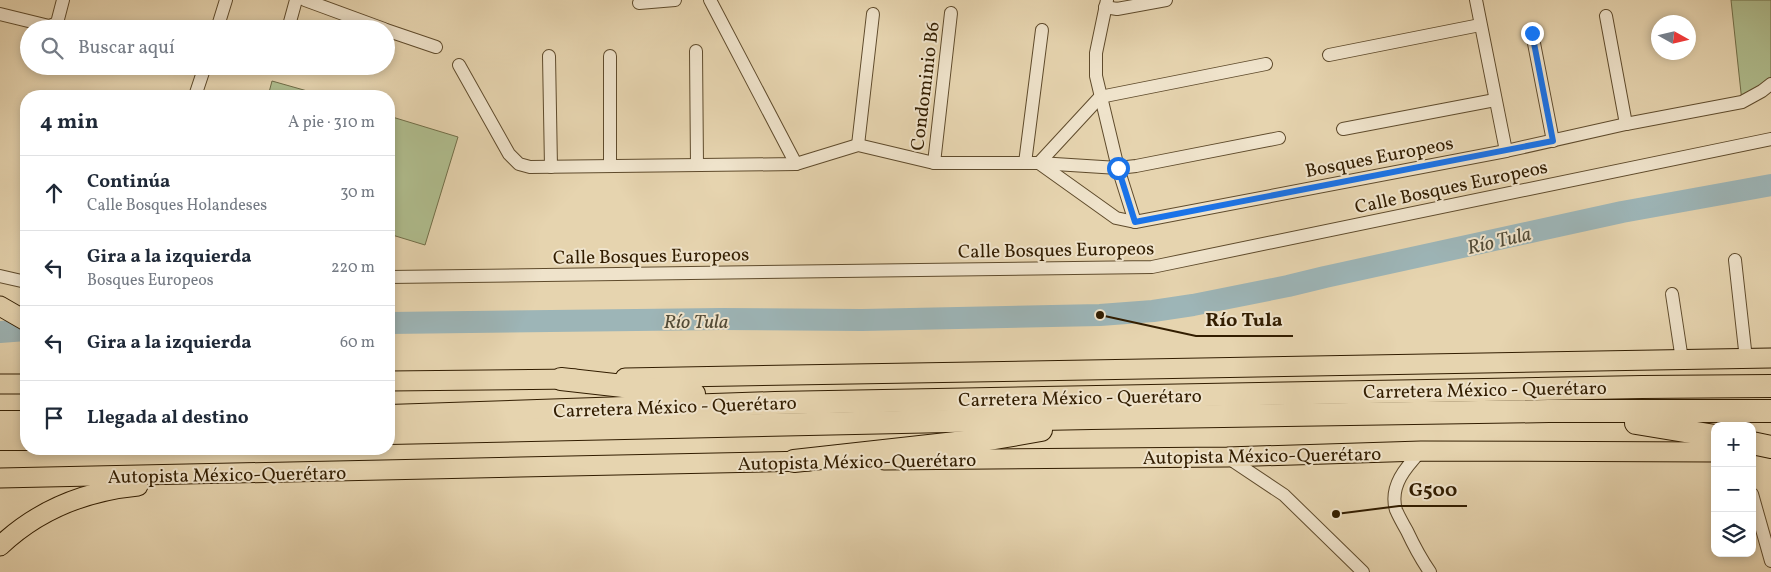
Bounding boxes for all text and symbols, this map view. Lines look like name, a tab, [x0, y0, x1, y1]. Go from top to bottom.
north arrow	[1651, 15, 1696, 60]
search box	[20, 20, 395, 75]
street label: Condominio B6	[905, 20, 947, 152]
route end	[1521, 22, 1544, 45]
icon: search	[38, 34, 66, 62]
text: Buscar aquí	[78, 35, 175, 61]
text: 4 min	[40, 108, 99, 137]
text: A pie · 310 m	[288, 112, 375, 134]
street label: Bosques Europeos	[1303, 131, 1456, 185]
street label: Calle Bosques Europeos	[1353, 155, 1550, 221]
route start	[1107, 157, 1130, 180]
text: Continúa	[87, 169, 170, 195]
icon: ahead	[40, 179, 68, 207]
text: 30 m	[340, 182, 375, 204]
text: Calle Bosques Holandeses	[87, 195, 267, 217]
water label: Río Tula	[1465, 221, 1534, 263]
street label: Calle Bosques Europeos	[958, 236, 1154, 266]
street label: Calle Bosques Europeos	[553, 242, 749, 272]
text: Gira a la izquierda	[87, 244, 252, 270]
icon: left	[40, 254, 68, 282]
text: 220 m	[331, 257, 375, 279]
text: Bosques Europeos	[87, 270, 214, 292]
callout: Río Tula	[1196, 301, 1293, 336]
text: Río Tula	[1205, 307, 1283, 335]
water label: Río Tula	[663, 309, 729, 337]
icon: left	[40, 329, 68, 357]
text: Gira a la izquierda	[87, 330, 252, 356]
text: 60 m	[340, 332, 375, 354]
street label: Carretera México - Querétaro	[1363, 376, 1607, 406]
street label: Carretera México - Querétaro	[958, 384, 1202, 414]
street label: Carretera México - Querétaro	[553, 391, 797, 425]
icon: arrive	[40, 404, 68, 432]
text: Llegada al destino	[87, 405, 249, 431]
map controls	[1711, 422, 1756, 557]
button: +	[1711, 422, 1756, 467]
street label: Autopista México-Querétaro	[1143, 442, 1382, 472]
street label: Autopista México-Querétaro	[738, 448, 977, 478]
street label: Autopista México-Querétaro	[108, 461, 347, 491]
button: −	[1711, 467, 1756, 512]
callout: G500	[1399, 471, 1467, 506]
text: G500	[1409, 477, 1457, 505]
button: layers	[1711, 512, 1756, 557]

